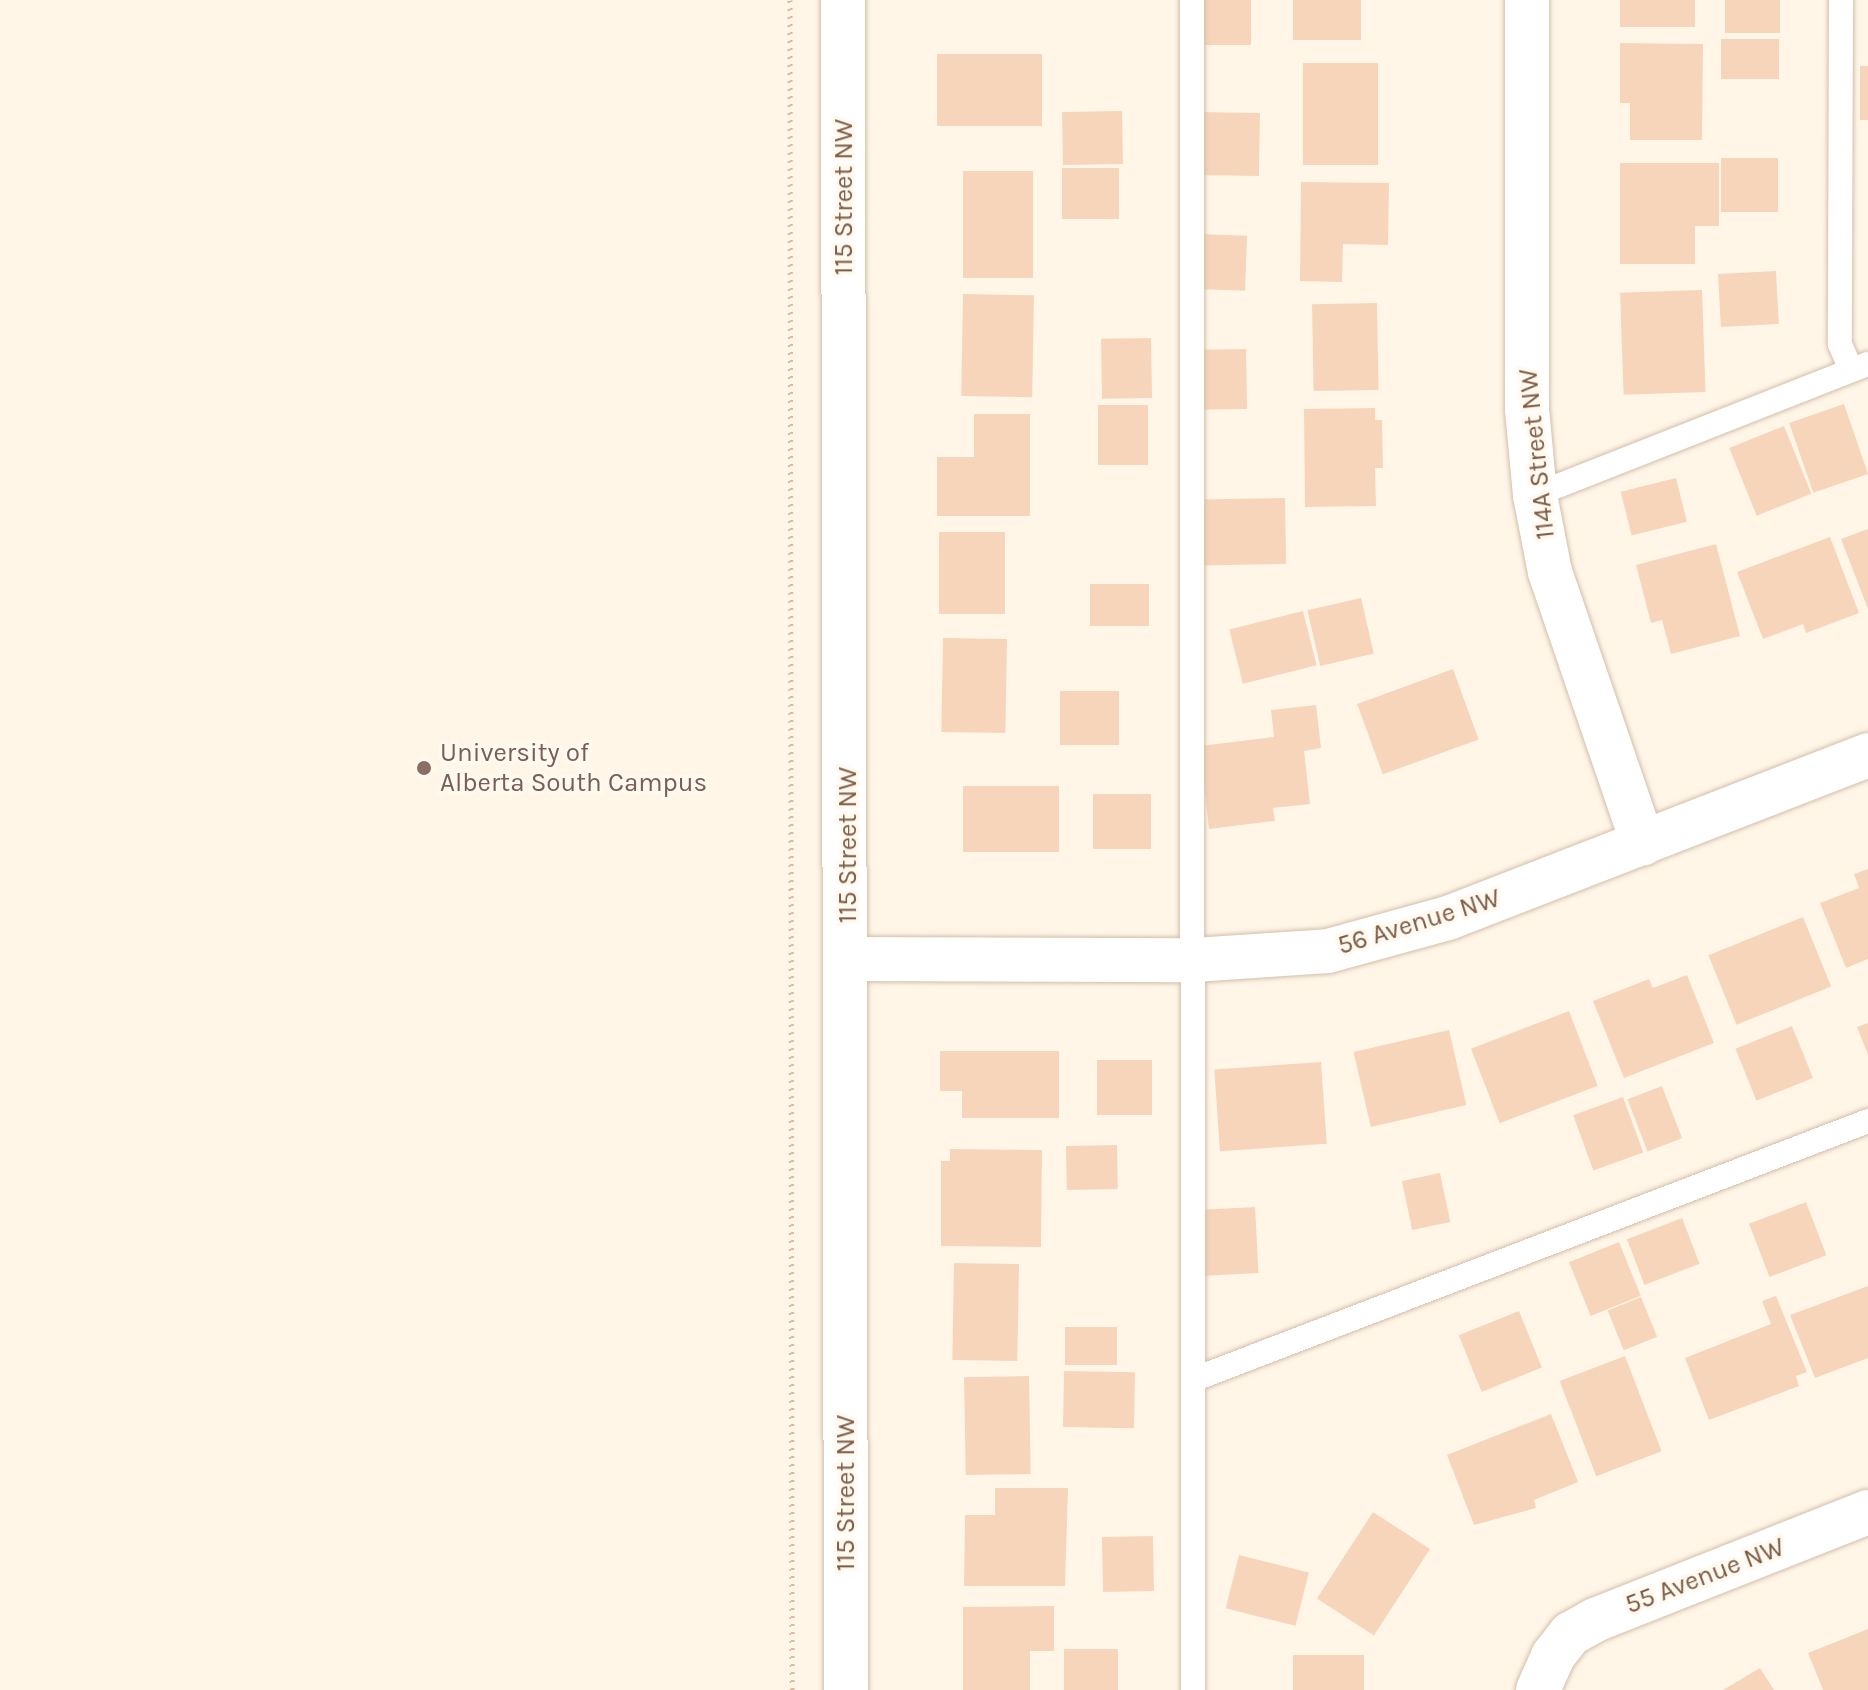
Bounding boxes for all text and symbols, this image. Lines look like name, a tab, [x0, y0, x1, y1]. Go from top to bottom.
street label: 115 Street NW	[828, 119, 860, 275]
street label: 114A Street NW	[1513, 367, 1561, 541]
place label: University of Alberta South Campus	[440, 737, 707, 798]
marker: University of Alberta South Campus	[415, 759, 433, 777]
street label: 115 Street NW	[832, 767, 864, 923]
street label: 56 Avenue NW	[1334, 882, 1504, 962]
street label: 115 Street NW	[830, 1415, 862, 1571]
street label: 55 Avenue NW	[1621, 1531, 1789, 1621]

